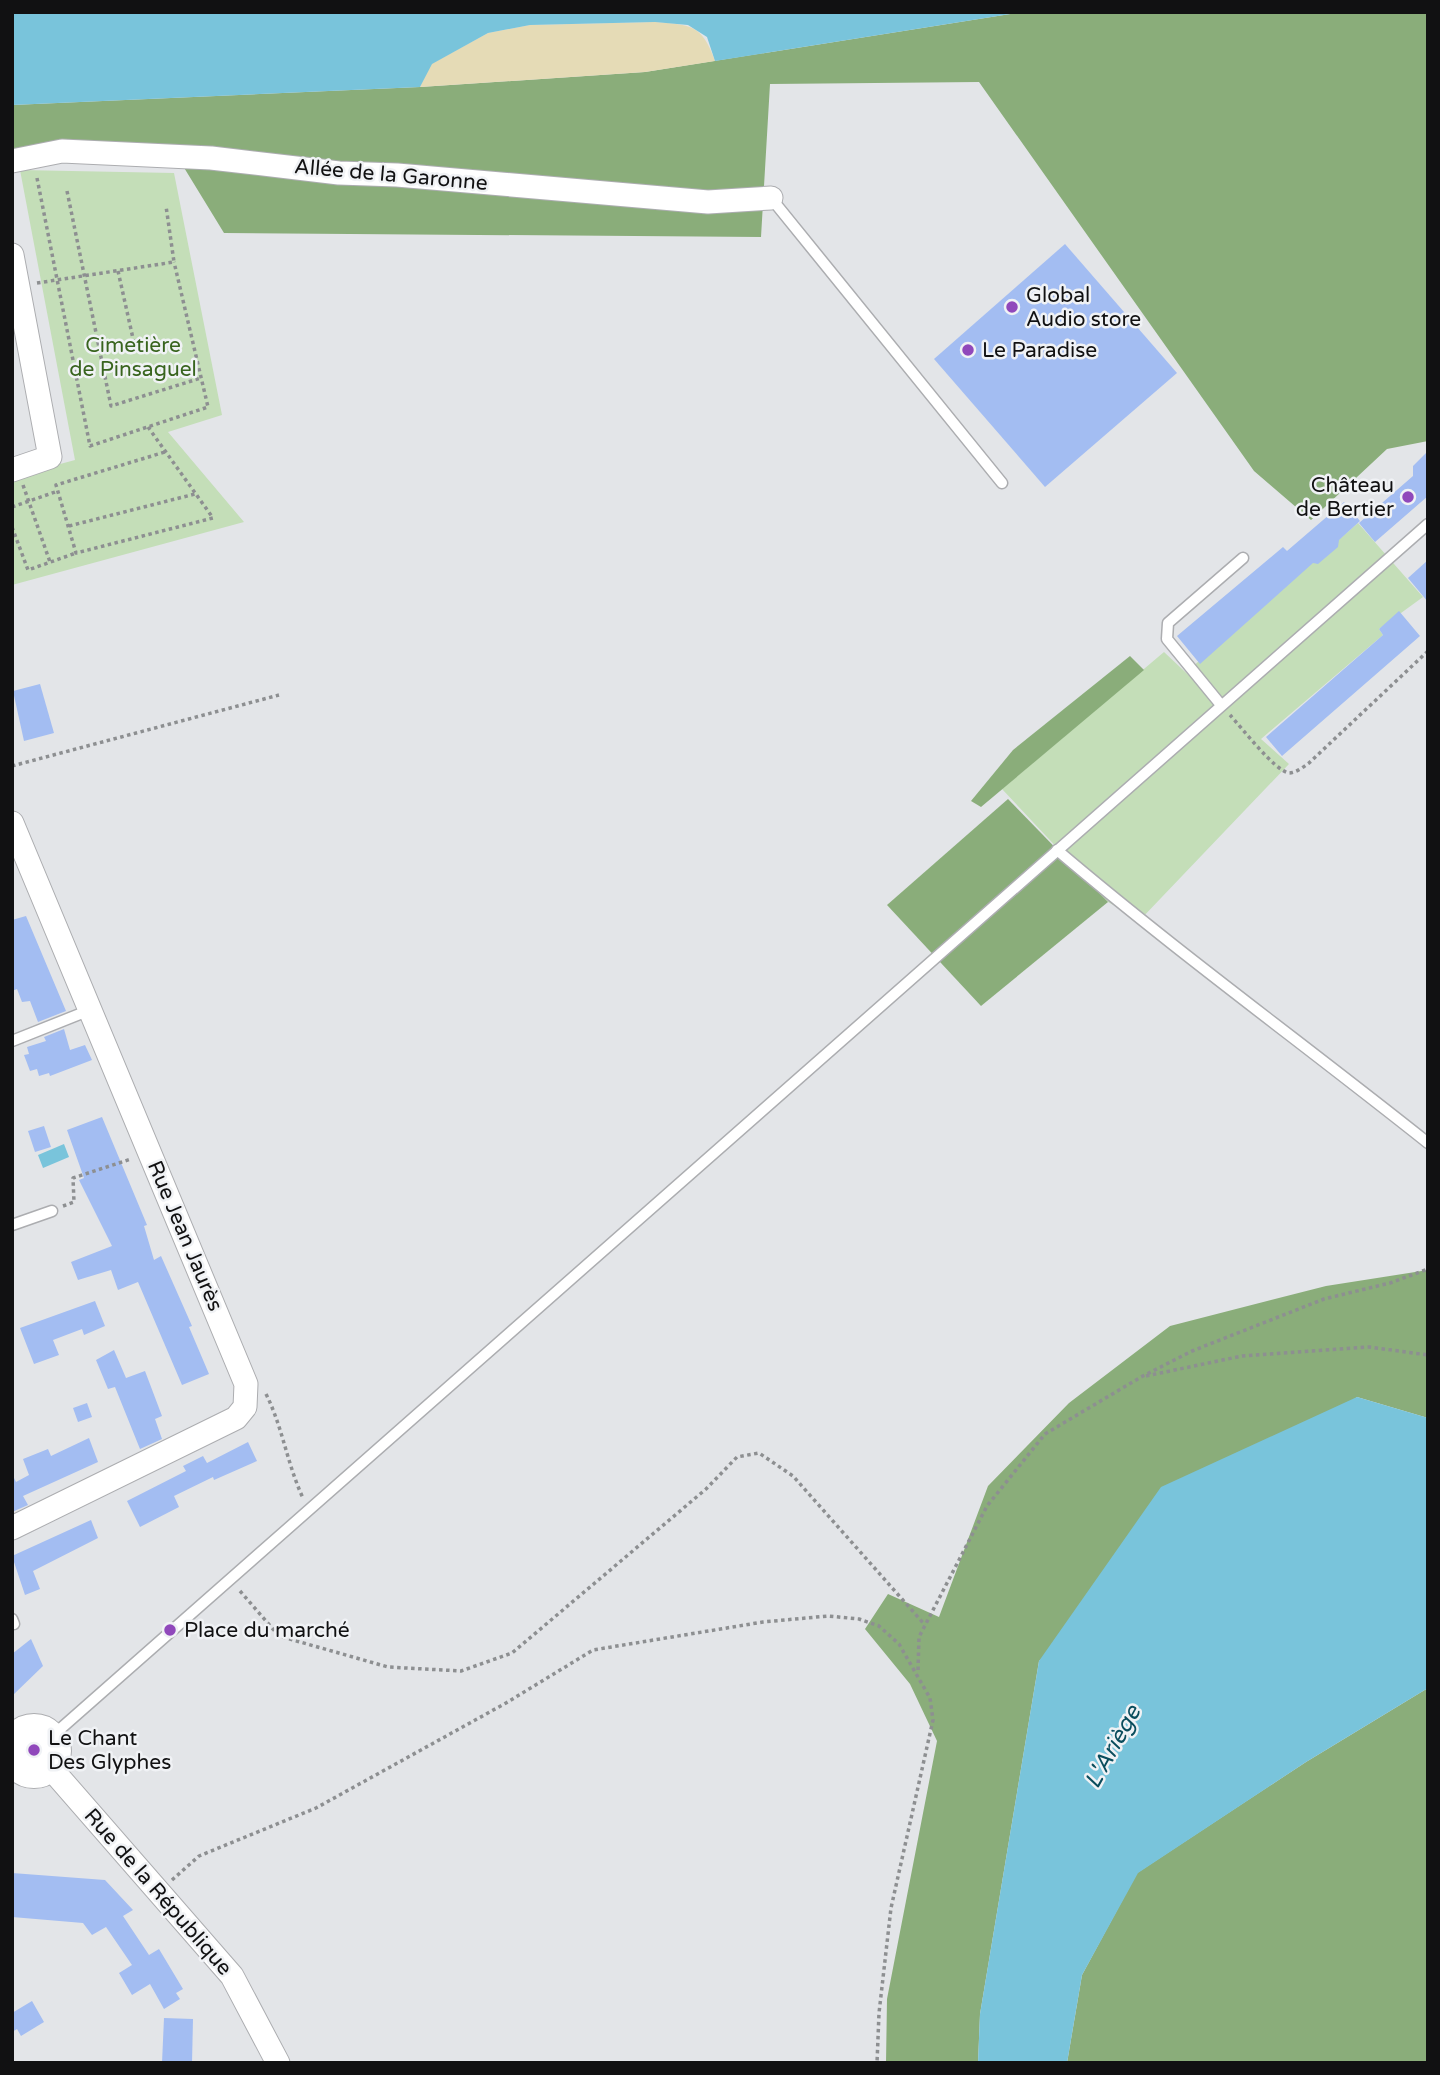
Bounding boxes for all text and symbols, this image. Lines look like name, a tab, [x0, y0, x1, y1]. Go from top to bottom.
street label: Allée de la Garonne	[293, 154, 489, 196]
place label: Global Audio store	[1026, 283, 1141, 332]
marker: Global Audio store	[1004, 299, 1020, 315]
park label: Cimetière de Pinsaguel	[69, 333, 197, 382]
place label: Le Paradise	[982, 338, 1097, 363]
marker: Le Paradise	[960, 342, 976, 358]
place label: Château de Bertier	[1296, 473, 1394, 522]
marker: Château de Bertier	[1400, 489, 1416, 505]
street label: Rue Jean Jaurès	[142, 1157, 228, 1315]
place label: Place du marché	[184, 1618, 350, 1643]
marker: Place du marché	[162, 1622, 178, 1638]
water label: L'Ariège	[1079, 1699, 1148, 1793]
place label: Le Chant Des Glyphes	[48, 1726, 171, 1775]
marker: Le Chant Des Glyphes	[26, 1742, 42, 1758]
street label: Rue de la République	[79, 1804, 237, 1981]

